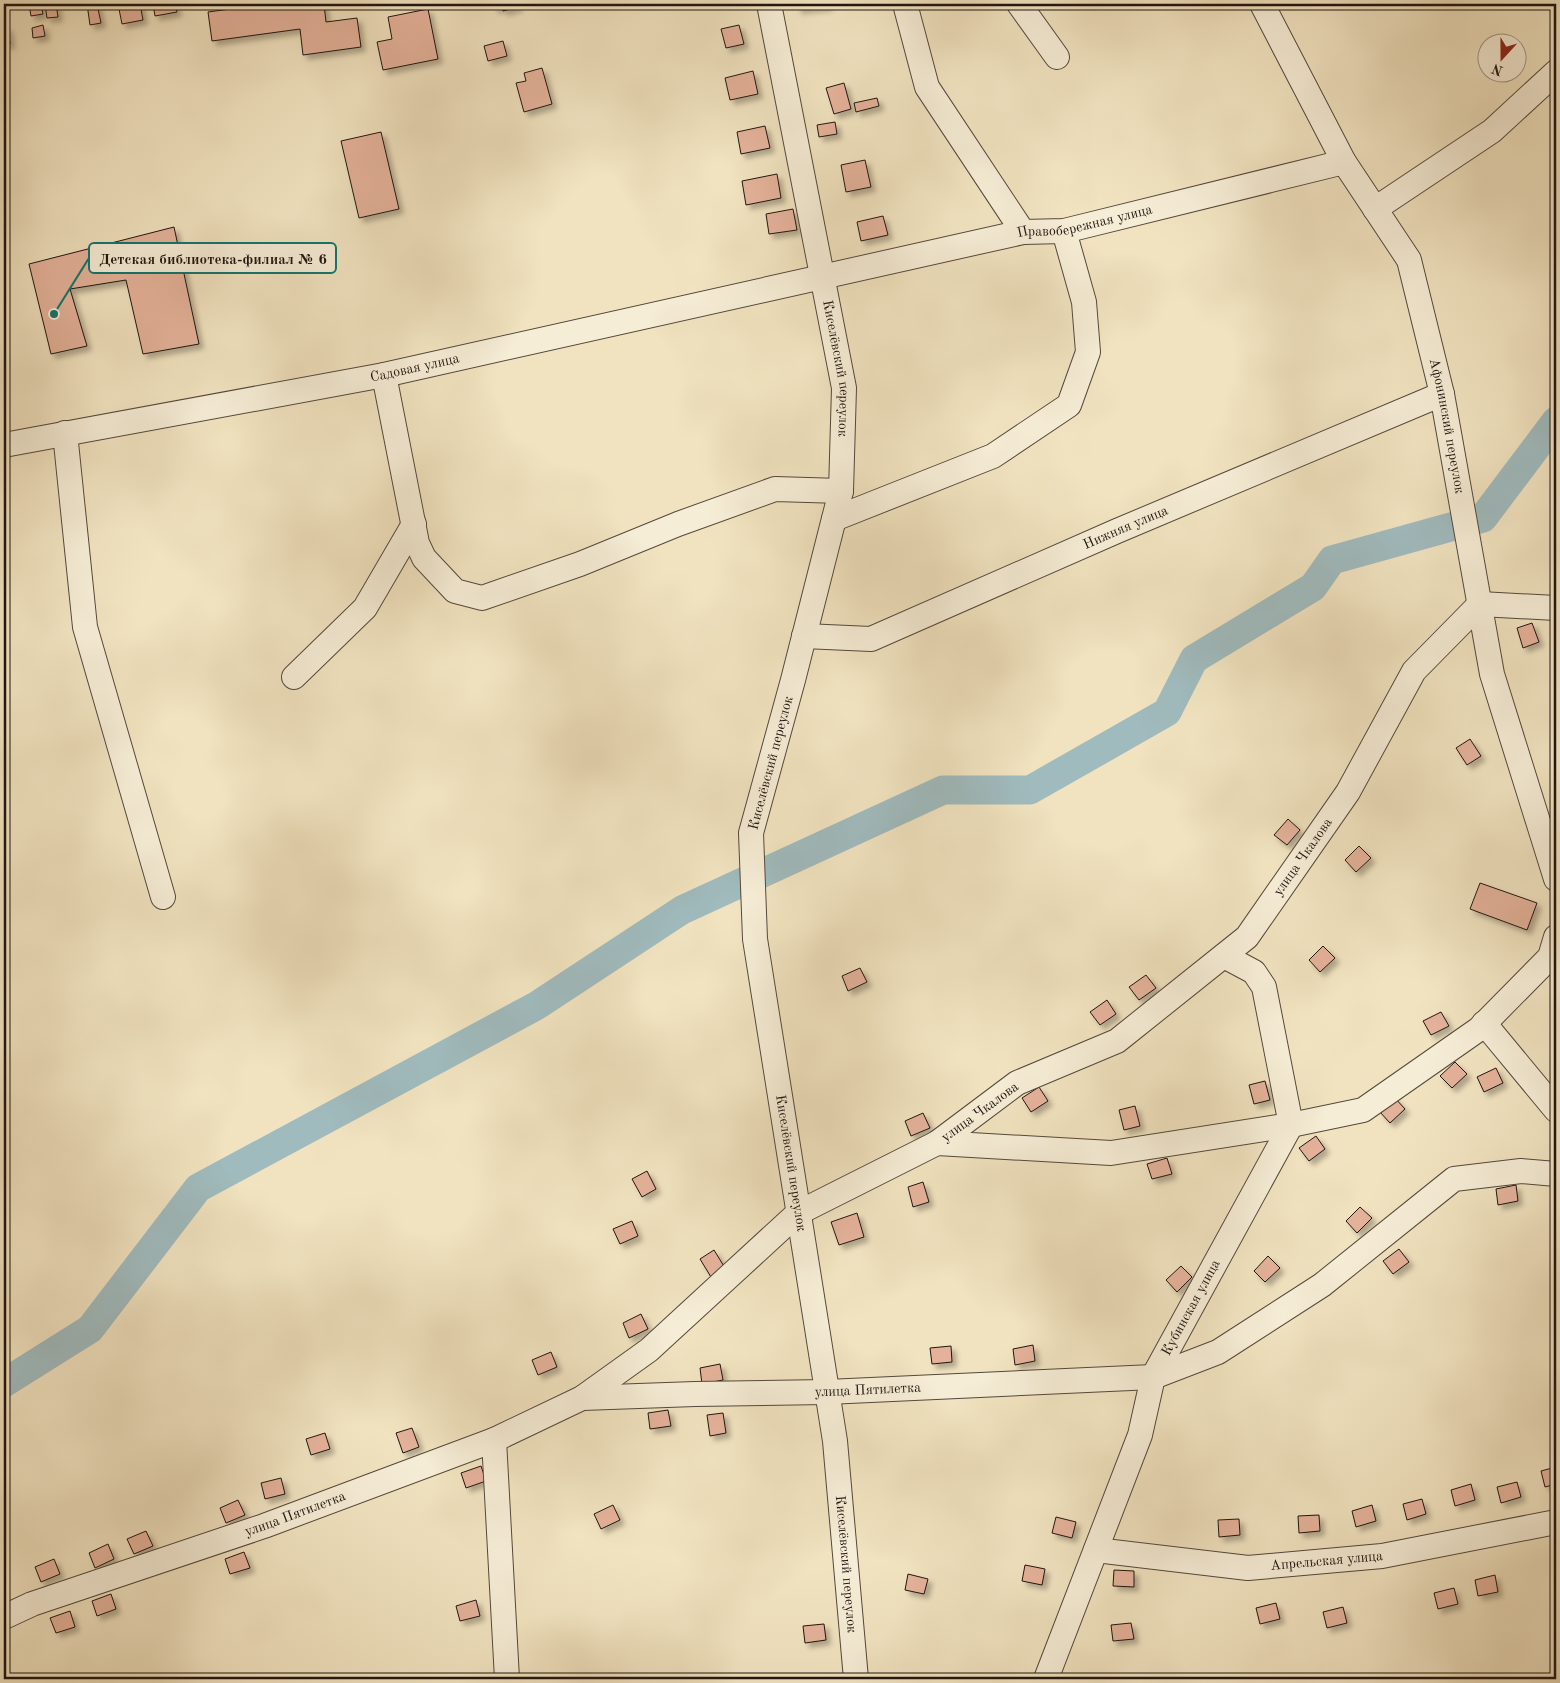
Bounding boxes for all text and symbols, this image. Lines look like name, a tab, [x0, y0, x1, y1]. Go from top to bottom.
north arrow	[1478, 32, 1528, 82]
text: N	[1490, 61, 1505, 78]
street label: Правобережная улица	[1016, 202, 1154, 240]
callout: Детская библиотека-филиал № 6	[89, 243, 336, 273]
text: Детская библиотека-филиал № 6	[99, 253, 327, 268]
street label: Киселёвский переулок	[820, 299, 851, 437]
street label: Садовая улица	[369, 351, 461, 384]
street label: Афонинский переулок	[1426, 357, 1467, 495]
street label: Нижняя улица	[1081, 503, 1170, 552]
street label: Киселёвский переулок	[746, 695, 796, 831]
street label: улица Чкалова	[1271, 815, 1335, 899]
street label: улица Чкалова	[939, 1079, 1021, 1145]
street label: Киселёвский переулок	[773, 1094, 809, 1233]
street label: Кубинская улица	[1159, 1257, 1223, 1358]
street label: улица Пятилетка	[815, 1381, 921, 1399]
street label: улица Пятилетка	[243, 1489, 348, 1539]
street label: Киселёвский переулок	[833, 1495, 859, 1634]
street label: Апрельская улица	[1270, 1549, 1384, 1573]

